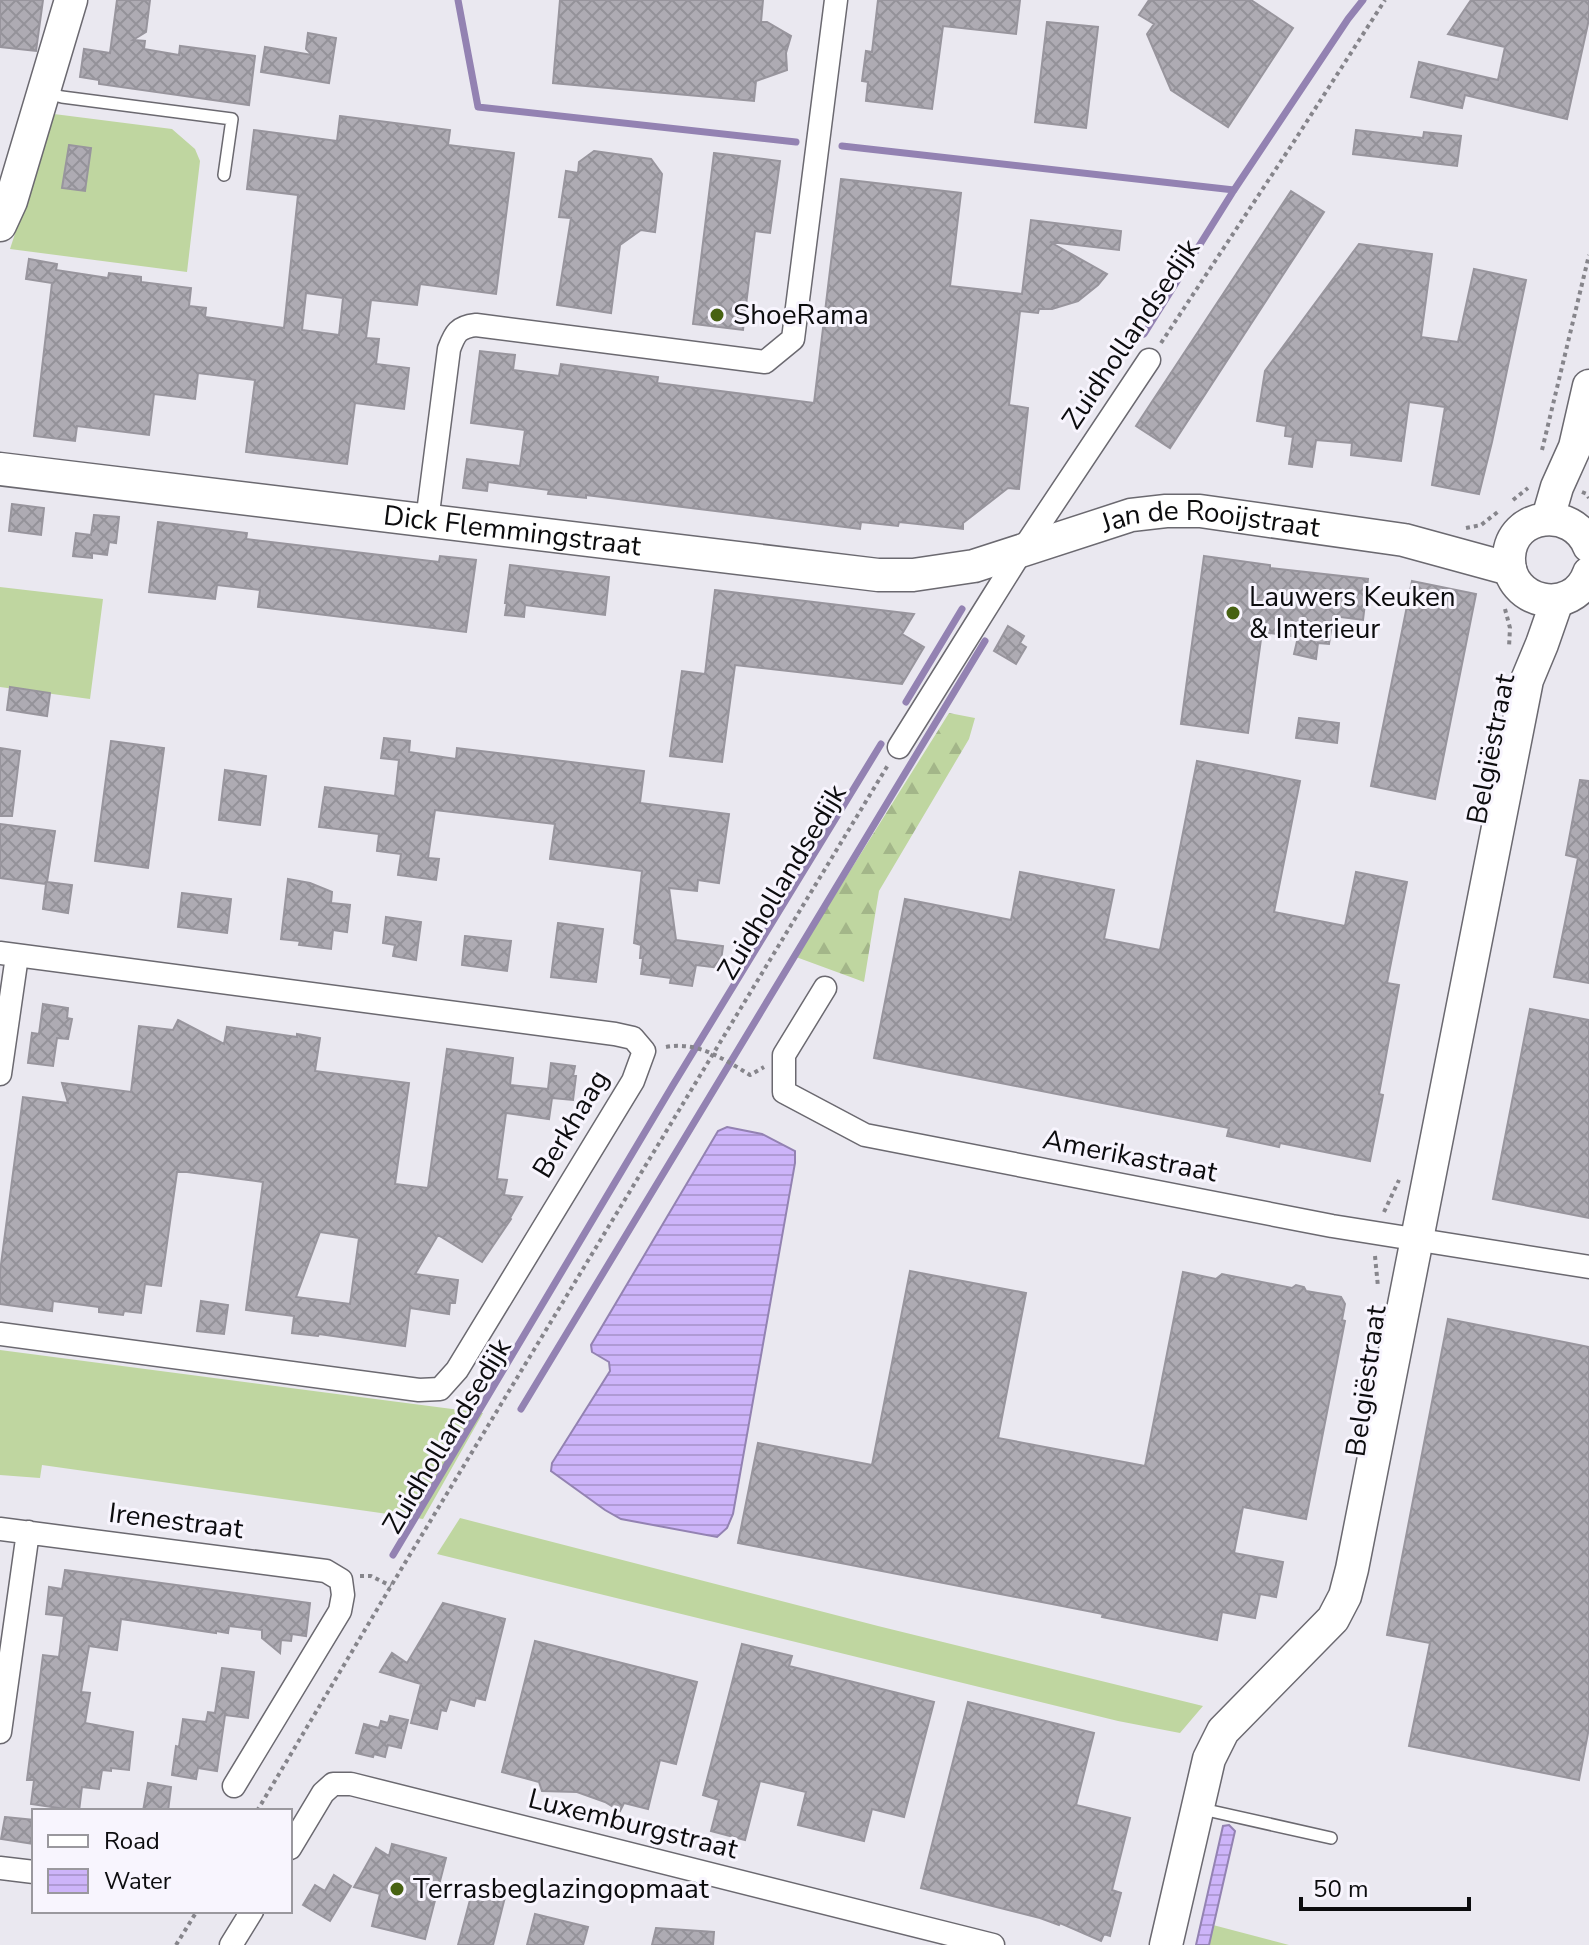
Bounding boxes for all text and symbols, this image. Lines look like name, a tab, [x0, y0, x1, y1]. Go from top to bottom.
street label: Zuidhollandsedijk	[1053, 231, 1209, 437]
place label: ShoeRama	[733, 296, 869, 334]
marker: ShoeRama	[708, 306, 726, 324]
street label: Jan de Rooijstraat	[1095, 492, 1323, 547]
street label: Dick Flemmingstraat	[381, 496, 643, 565]
place label: Lauwers Keuken & Interieur	[1249, 578, 1456, 648]
marker: Lauwers Keuken & Interieur	[1224, 604, 1242, 622]
street label: Belgiëstraat	[1458, 670, 1524, 827]
street label: Zuidhollandsedijk	[709, 776, 856, 987]
street label: Berkhaag	[524, 1063, 618, 1185]
street label: Amerikastraat	[1040, 1120, 1221, 1192]
street label: Belgiëstraat	[1337, 1303, 1395, 1459]
street label: Zuidhollandsedijk	[374, 1330, 521, 1541]
street label: Irenestraat	[107, 1494, 246, 1548]
street label: Luxemburgstraat	[524, 1780, 742, 1868]
legend	[32, 1809, 292, 1913]
text: Road	[104, 1825, 160, 1857]
scale bar	[1301, 1861, 1469, 1911]
text: Water	[104, 1865, 172, 1897]
place label: Terrasbeglazingopmaat	[413, 1870, 709, 1908]
text: 50 m	[1313, 1873, 1369, 1905]
marker: Terrasbeglazingopmaat	[388, 1880, 406, 1898]

